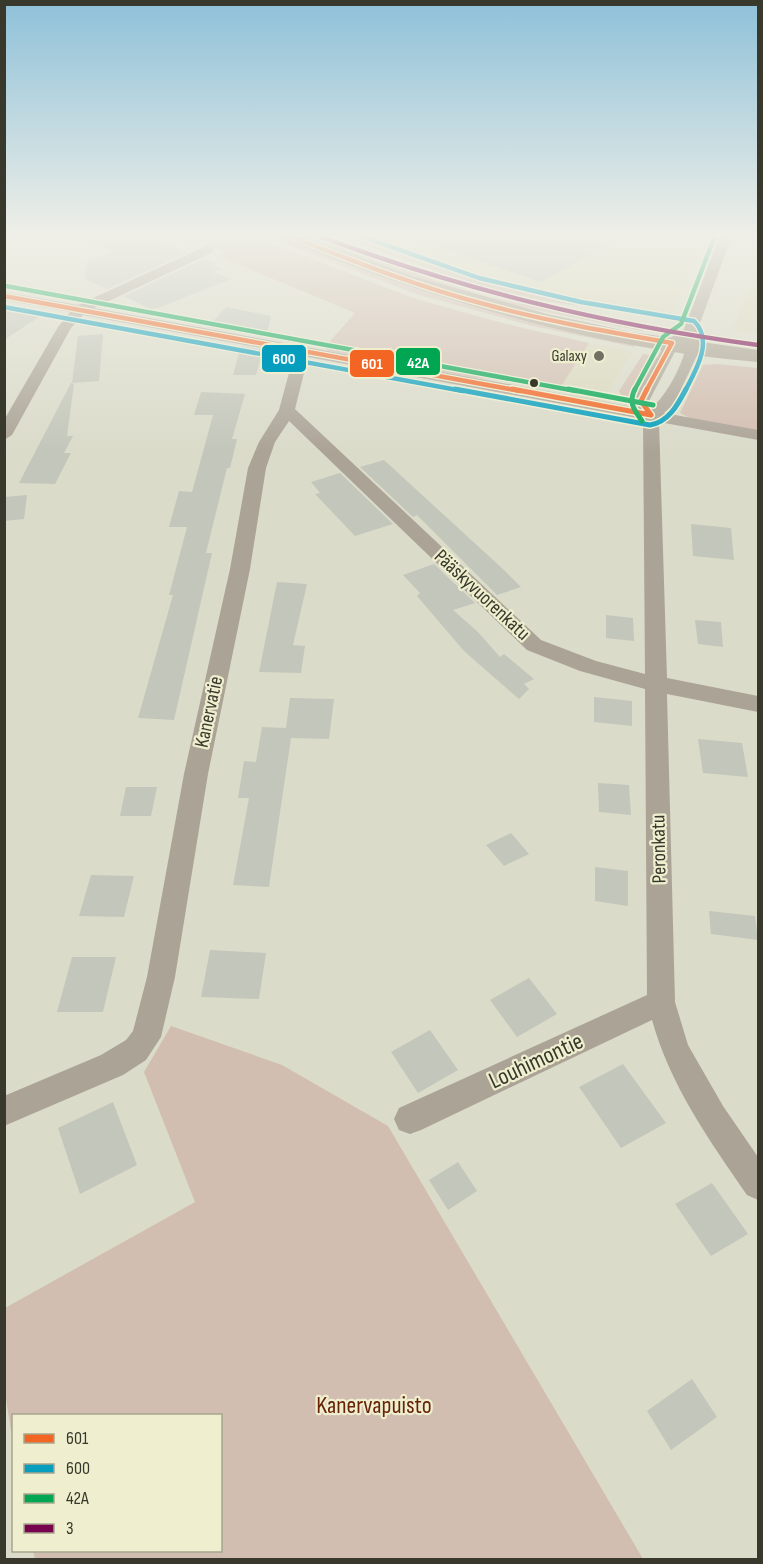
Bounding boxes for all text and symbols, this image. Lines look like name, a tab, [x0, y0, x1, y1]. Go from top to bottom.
line badge: 600	[261, 344, 307, 373]
line badge: 42A	[395, 347, 441, 376]
place label: Galaxy	[552, 347, 587, 366]
line badge: 601	[349, 349, 395, 378]
marker: Galaxy	[592, 349, 606, 363]
text: 600	[273, 350, 295, 369]
text: 42A	[407, 354, 429, 373]
text: 601	[361, 355, 383, 374]
unlabelled marker	[528, 377, 540, 389]
street label: Pääskyvuorenkatu	[429, 545, 535, 645]
street label: Kanervatie	[190, 674, 228, 750]
street label: Peronkatu	[646, 815, 672, 883]
street label: Louhimontie	[484, 1027, 588, 1095]
park label: Kanervapuisto	[316, 1391, 432, 1420]
legend	[12, 1414, 222, 1552]
text: 601	[66, 1428, 89, 1449]
text: 600	[66, 1458, 90, 1479]
text: 42A	[66, 1488, 89, 1509]
text: 3	[66, 1518, 74, 1539]

